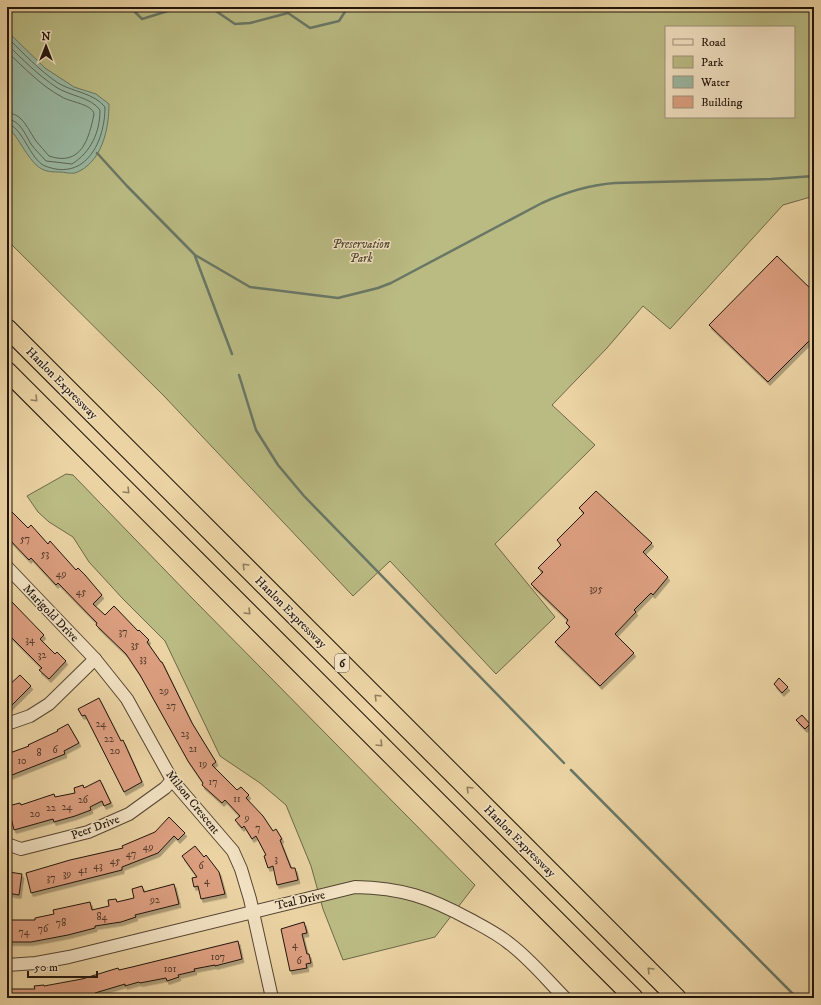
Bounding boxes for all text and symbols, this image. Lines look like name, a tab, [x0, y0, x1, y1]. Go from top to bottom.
north arrow	[26, 26, 66, 66]
legend	[665, 26, 795, 118]
text: N	[41, 30, 51, 44]
text: Road	[701, 35, 726, 50]
text: Park	[701, 55, 723, 70]
text: Water	[700, 75, 730, 90]
text: Building	[701, 95, 742, 110]
park label: Preservation Park	[332, 237, 390, 266]
street label: Hanlon Expressway	[22, 344, 101, 423]
one-way arrow	[30, 394, 38, 402]
one-way arrow	[122, 486, 129, 494]
house number: 57	[20, 533, 30, 545]
house number: 53	[41, 548, 50, 560]
one-way arrow	[242, 563, 250, 571]
house number: 49	[56, 568, 66, 580]
street label: Hanlon Expressway	[251, 573, 330, 652]
street label: Marigold Drive	[19, 581, 82, 645]
house number: 395	[589, 583, 603, 595]
house number: 45	[76, 586, 86, 598]
one-way arrow	[243, 608, 251, 615]
house number: 37	[119, 626, 128, 638]
house number: 34	[25, 634, 35, 646]
house number: 35	[131, 639, 139, 651]
house number: 32	[38, 649, 46, 661]
house number: 33	[139, 653, 147, 665]
road number: 6	[335, 654, 349, 672]
house number: 29	[159, 685, 169, 697]
one-way arrow	[374, 695, 382, 702]
house number: 27	[166, 700, 176, 712]
house number: 24	[96, 718, 107, 730]
house number: 23	[181, 728, 190, 740]
house number: 22	[104, 733, 114, 745]
one-way arrow	[375, 739, 383, 747]
house number: 21	[189, 743, 198, 755]
house number: 6	[52, 744, 58, 756]
house number: 20	[110, 745, 120, 757]
house number: 8	[36, 747, 42, 759]
house number: 10	[17, 755, 27, 767]
house number: 19	[199, 758, 207, 770]
street label: Milson Crescent	[162, 767, 223, 837]
house number: 17	[209, 776, 217, 788]
one-way arrow	[466, 786, 474, 794]
house number: 11	[233, 793, 241, 805]
house number: 26	[78, 794, 89, 806]
house number: 24	[62, 801, 73, 813]
house number: 22	[46, 802, 56, 814]
street label: Hanlon Expressway	[480, 802, 559, 881]
house number: 20	[30, 808, 40, 820]
street label: Peer Drive	[69, 812, 121, 843]
house number: 9	[244, 812, 250, 824]
house number: 7	[255, 822, 261, 834]
house number: 49	[143, 841, 153, 853]
house number: 47	[126, 848, 136, 860]
house number: 3	[274, 853, 278, 865]
house number: 45	[110, 855, 120, 867]
house number: 43	[93, 860, 103, 872]
house number: 6	[198, 860, 204, 872]
house number: 41	[78, 864, 88, 876]
house number: 39	[63, 868, 71, 880]
house number: 37	[47, 872, 56, 884]
house number: 4	[204, 875, 210, 887]
street label: Teal Drive	[274, 887, 327, 914]
house number: 92	[149, 894, 160, 906]
house number: 84	[97, 911, 108, 923]
house number: 78	[56, 917, 66, 929]
house number: 76	[38, 923, 49, 935]
house number: 74	[19, 926, 30, 938]
house number: 4	[292, 939, 298, 951]
house number: 107	[211, 951, 225, 963]
scale bar	[28, 953, 97, 979]
house number: 6	[296, 955, 302, 967]
text: 50 m	[34, 960, 58, 975]
house number: 101	[164, 963, 177, 975]
one-way arrow	[647, 967, 655, 975]

